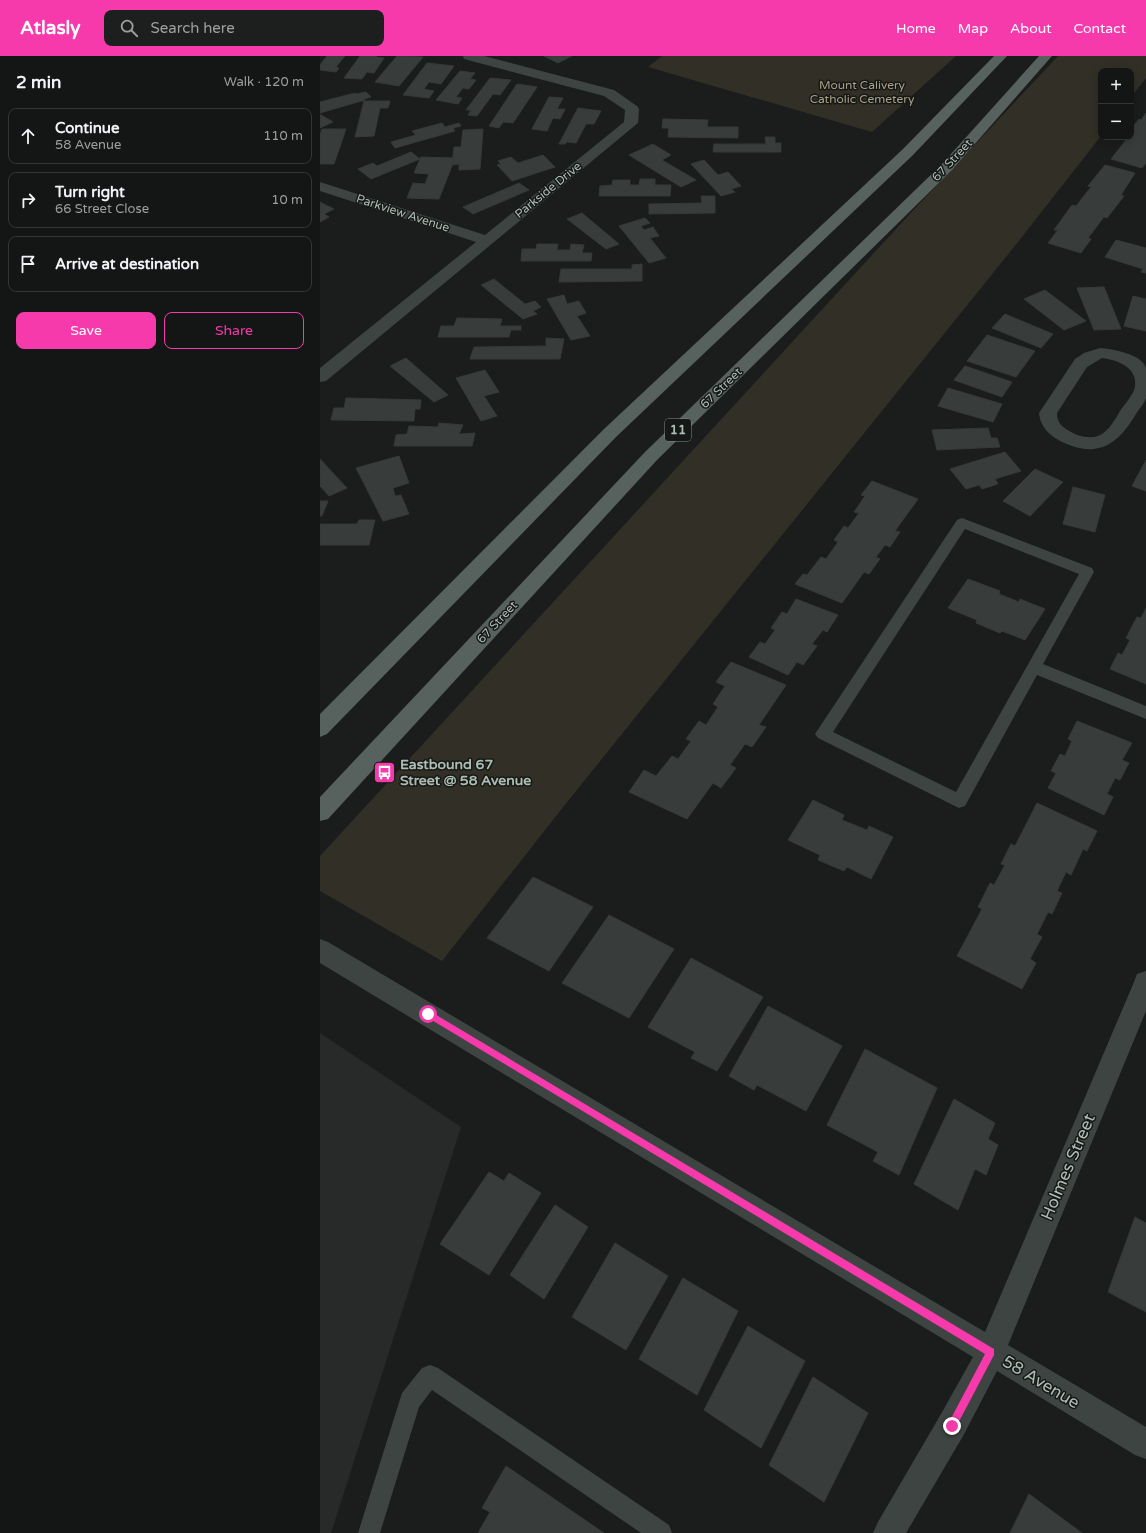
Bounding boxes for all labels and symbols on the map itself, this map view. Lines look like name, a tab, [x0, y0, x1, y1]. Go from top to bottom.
park label: Mount Calivery Catholic Cemetery	[810, 78, 915, 106]
street label: 67 Street	[929, 136, 975, 184]
street label: Parkside Drive	[512, 159, 584, 221]
street label: Parkview Avenue	[355, 191, 452, 235]
street label: 67 Street	[697, 364, 745, 411]
road number: 11	[665, 419, 691, 441]
street label: 67 Street	[474, 598, 520, 646]
place label: Eastbound 67 Street @ 58 Avenue	[400, 756, 531, 789]
bus stop icon: Eastbound 67 Street @ 58 Avenue	[372, 759, 398, 785]
route start	[419, 1005, 437, 1023]
street label: Holmes Street	[1036, 1110, 1100, 1223]
street label: 58 Avenue	[998, 1351, 1084, 1413]
route end	[943, 1417, 961, 1435]

